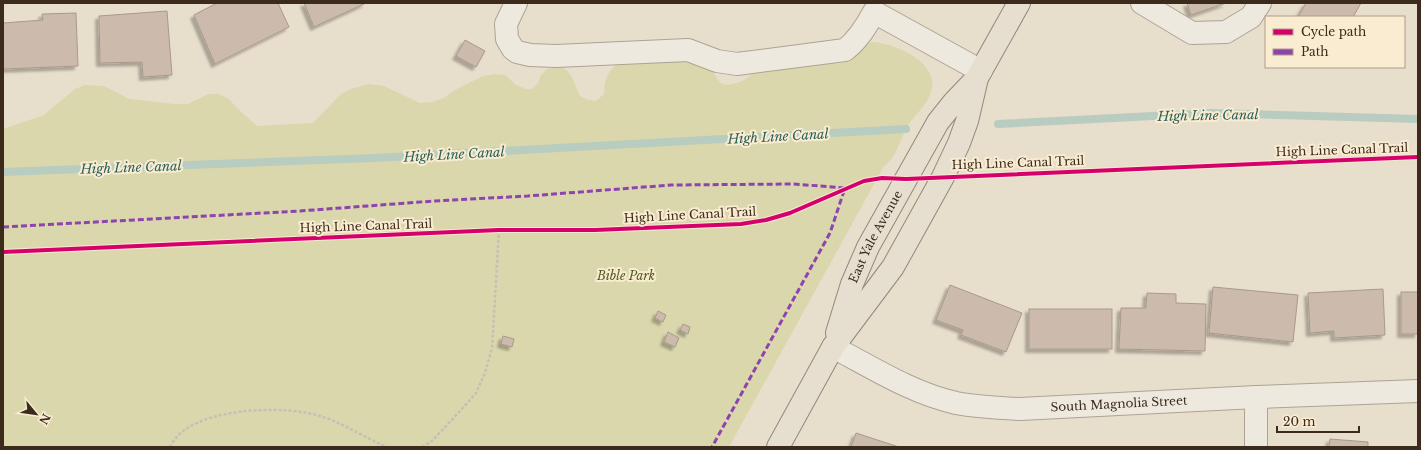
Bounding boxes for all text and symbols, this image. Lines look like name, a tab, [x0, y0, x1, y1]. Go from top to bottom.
legend	[1265, 16, 1405, 68]
text: Cycle path	[1301, 24, 1366, 39]
text: Path	[1301, 44, 1329, 59]
water label: High Line Canal	[1156, 106, 1260, 125]
water label: High Line Canal	[726, 125, 830, 148]
street label: High Line Canal Trail	[1275, 140, 1409, 159]
water label: High Line Canal	[402, 143, 506, 166]
street label: High Line Canal Trail	[951, 153, 1085, 172]
water label: High Line Canal	[79, 157, 183, 178]
street label: East Yale Avenue	[845, 188, 905, 285]
street label: High Line Canal Trail	[623, 204, 757, 225]
street label: High Line Canal Trail	[299, 216, 433, 235]
park label: Bible Park	[596, 268, 655, 283]
street label: South Magnolia Street	[1050, 392, 1188, 414]
north arrow	[16, 394, 56, 434]
scale bar	[1277, 408, 1359, 434]
text: N	[36, 411, 53, 427]
text: 20 m	[1283, 414, 1315, 429]

